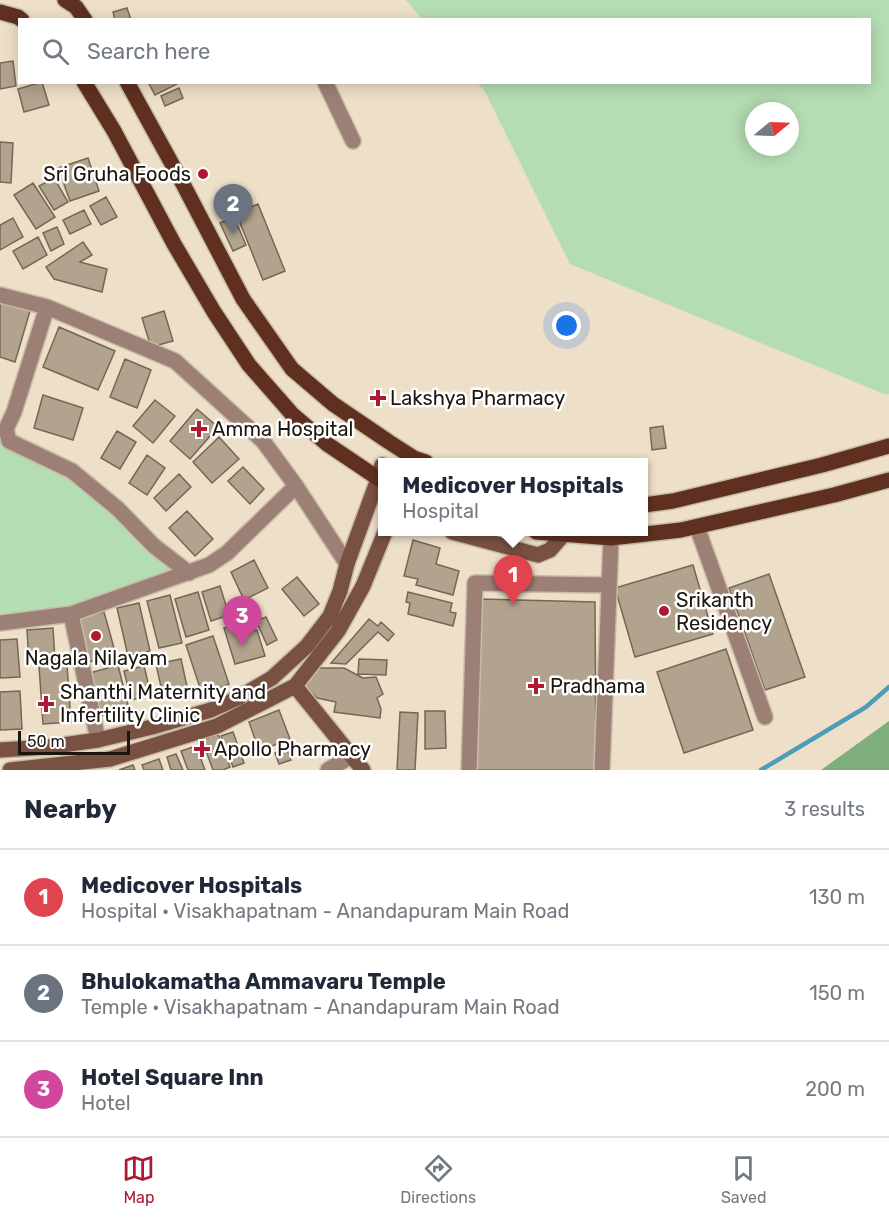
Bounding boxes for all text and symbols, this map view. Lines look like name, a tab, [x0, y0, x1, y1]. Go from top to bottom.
search box	[18, 18, 871, 84]
icon: search	[39, 35, 72, 68]
text: Search here	[87, 38, 210, 65]
north arrow	[745, 102, 799, 156]
place label: Sri Gruha Foods	[43, 162, 191, 186]
marker: Sri Gruha Foods	[196, 167, 210, 181]
pin: 2	[214, 184, 252, 234]
your location	[552, 311, 581, 340]
place label: Lakshya Pharmacy	[390, 386, 565, 410]
marker: Lakshya Pharmacy	[371, 391, 385, 405]
place label: Amma Hospital	[212, 417, 353, 441]
marker: Amma Hospital	[190, 420, 208, 438]
popup	[378, 458, 648, 536]
text: Medicover Hospitals	[402, 472, 624, 499]
text: Hospital	[402, 499, 479, 523]
pin: 1	[494, 556, 532, 605]
place label: Srikanth Residency	[676, 588, 772, 635]
pin: 3	[222, 596, 262, 646]
marker: Srikanth Residency	[657, 604, 671, 618]
marker: Nagala Nilayam	[89, 629, 103, 643]
place label: Nagala Nilayam	[25, 646, 167, 670]
place label: Pradhama	[550, 674, 645, 698]
marker: Pradhama	[527, 677, 545, 695]
place label: Shanthi Maternity and Infertility Clinic	[60, 680, 266, 727]
marker: Shanthi Maternity and Infertility Clinic	[37, 695, 55, 713]
scale bar	[18, 728, 130, 756]
text: 50 m	[27, 732, 65, 751]
place label: Apollo Pharmacy	[214, 737, 371, 761]
marker: Apollo Pharmacy	[195, 742, 209, 756]
text: Nearby	[24, 794, 117, 825]
text: 3 results	[784, 797, 865, 821]
text: Medicover Hospitals	[81, 872, 302, 899]
text: 1	[39, 885, 48, 909]
text: 130 m	[809, 885, 865, 909]
text: Hospital · Visakhapatnam - Anandapuram Main Road	[81, 899, 569, 923]
text: Bhulokamatha Ammavaru Temple	[81, 968, 446, 995]
text: 2	[37, 981, 50, 1005]
text: 150 m	[809, 981, 865, 1005]
text: Temple · Visakhapatnam - Anandapuram Main Road	[81, 995, 560, 1019]
text: Hotel Square Inn	[81, 1064, 264, 1091]
text: 3	[37, 1077, 50, 1101]
text: 200 m	[805, 1077, 865, 1101]
text: Hotel	[81, 1091, 131, 1115]
tab: Map	[122, 1152, 155, 1207]
tab: Directions	[400, 1152, 476, 1207]
tab: Saved	[721, 1152, 767, 1207]

